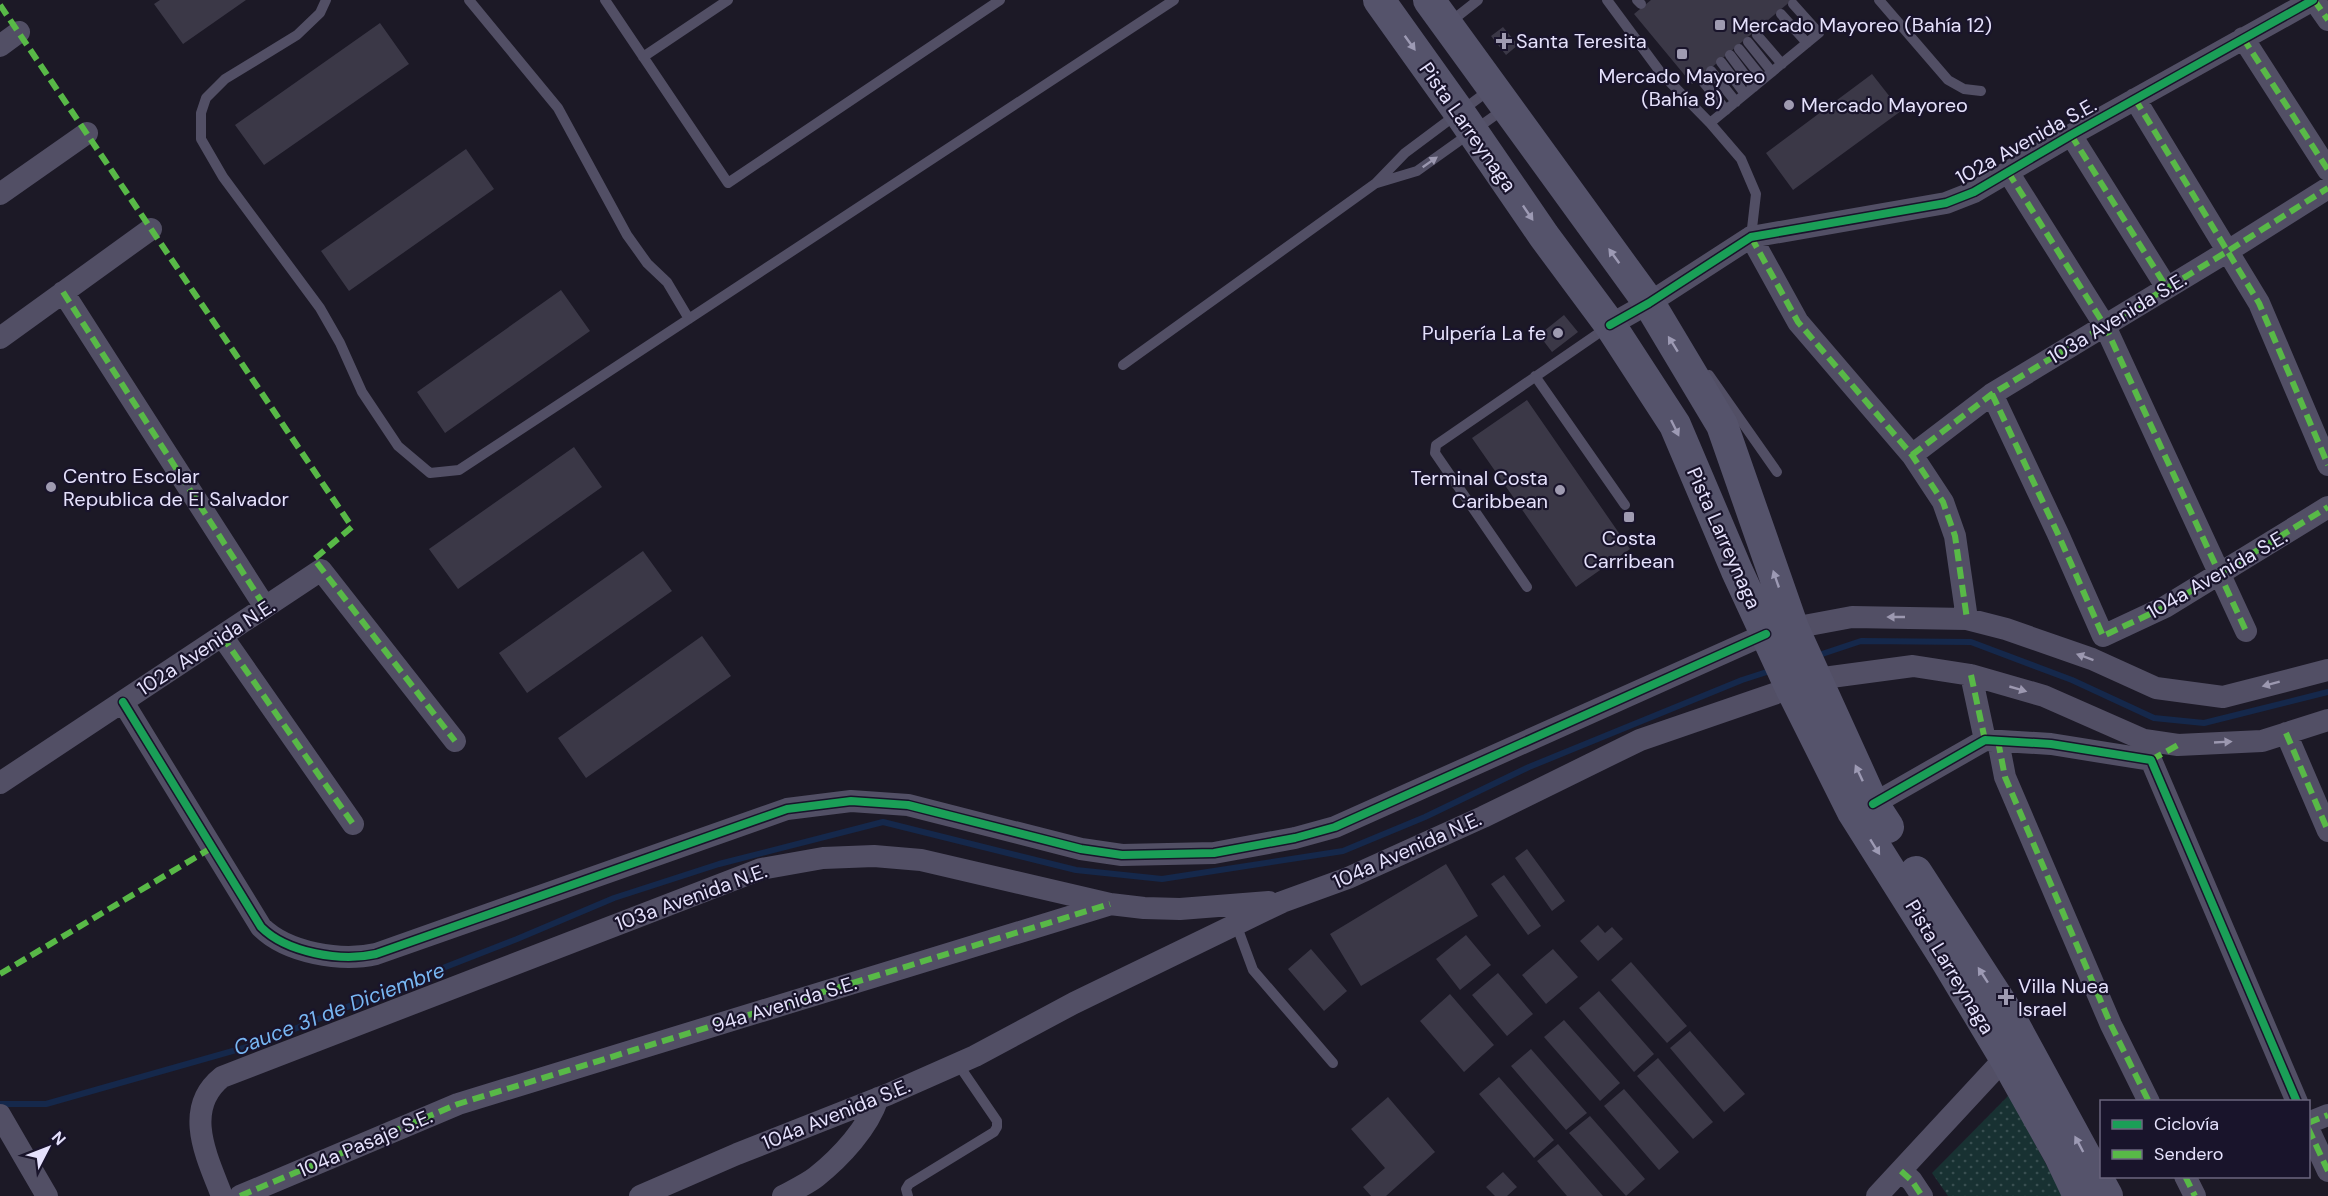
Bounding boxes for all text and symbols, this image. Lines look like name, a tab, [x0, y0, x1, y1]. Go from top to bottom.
place label: Mercado Mayoreo (Bahía 12)	[1732, 12, 1992, 38]
marker: Mercado Mayoreo (Bahía 12)	[1713, 18, 1727, 32]
place label: Santa Teresita	[1516, 28, 1647, 54]
marker: Santa Teresita	[1497, 34, 1511, 48]
one-way arrow	[1403, 36, 1415, 51]
marker: Mercado Mayoreo (Bahía 8)	[1675, 47, 1689, 61]
street label: Pista Larreynaga	[1414, 57, 1522, 197]
place label: Mercado Mayoreo (Bahía 8)	[1599, 63, 1765, 112]
place label: Mercado Mayoreo	[1801, 92, 1968, 118]
street label: 102a Avenida S.E.	[1951, 92, 2101, 190]
marker: Mercado Mayoreo	[1782, 98, 1796, 112]
one-way arrow	[1422, 156, 1438, 168]
one-way arrow	[1522, 204, 1533, 221]
one-way arrow	[1608, 249, 1620, 265]
street label: 103a Avenida S.E.	[2043, 266, 2191, 370]
place label: Pulpería La fe	[1422, 320, 1546, 346]
marker: Pulpería La fe	[1551, 326, 1565, 340]
one-way arrow	[1668, 336, 1679, 352]
one-way arrow	[1671, 419, 1680, 436]
place label: Centro Escolar Republica de El Salvador	[63, 463, 289, 512]
street label: Pista Larreynaga	[1681, 463, 1767, 613]
place label: Terminal Costa Caribbean	[1411, 465, 1548, 514]
marker: Centro Escolar Republica de El Salvador	[44, 480, 58, 494]
marker: Terminal Costa Caribbean	[1553, 483, 1567, 497]
marker: Costa Carribean	[1622, 510, 1636, 524]
street label: 104a Avenida S.E.	[2142, 523, 2292, 625]
place label: Costa Carribean	[1583, 525, 1675, 574]
one-way arrow	[1770, 570, 1780, 588]
street label: 102a Avenida N.E.	[132, 593, 280, 701]
one-way arrow	[1887, 612, 1906, 622]
one-way arrow	[2076, 651, 2094, 661]
one-way arrow	[2262, 680, 2280, 689]
one-way arrow	[2008, 684, 2027, 694]
one-way arrow	[2213, 738, 2232, 747]
one-way arrow	[1854, 765, 1863, 782]
street label: 104a Avenida N.E.	[1329, 806, 1485, 894]
one-way arrow	[1869, 839, 1880, 855]
street label: 103a Avenida N.E.	[612, 857, 770, 937]
street label: Pista Larreynaga	[1900, 895, 2000, 1039]
water label: Cauce 31 de Diciembre	[229, 956, 449, 1062]
one-way arrow	[1977, 967, 1988, 983]
street label: 94a Avenida S.E.	[708, 970, 860, 1038]
place label: Villa Nuea Israel	[2018, 973, 2109, 1022]
marker: Villa Nuea Israel	[1999, 990, 2013, 1004]
street label: 104a Avenida S.E.	[758, 1072, 914, 1156]
legend	[2100, 1100, 2310, 1178]
street label: 104a Pasaje S.E.	[294, 1103, 436, 1183]
text: Ciclovía	[2154, 1112, 2219, 1136]
north arrow	[18, 1118, 78, 1178]
text: N	[47, 1127, 70, 1150]
one-way arrow	[2075, 1136, 2084, 1153]
text: Sendero	[2154, 1142, 2224, 1166]

